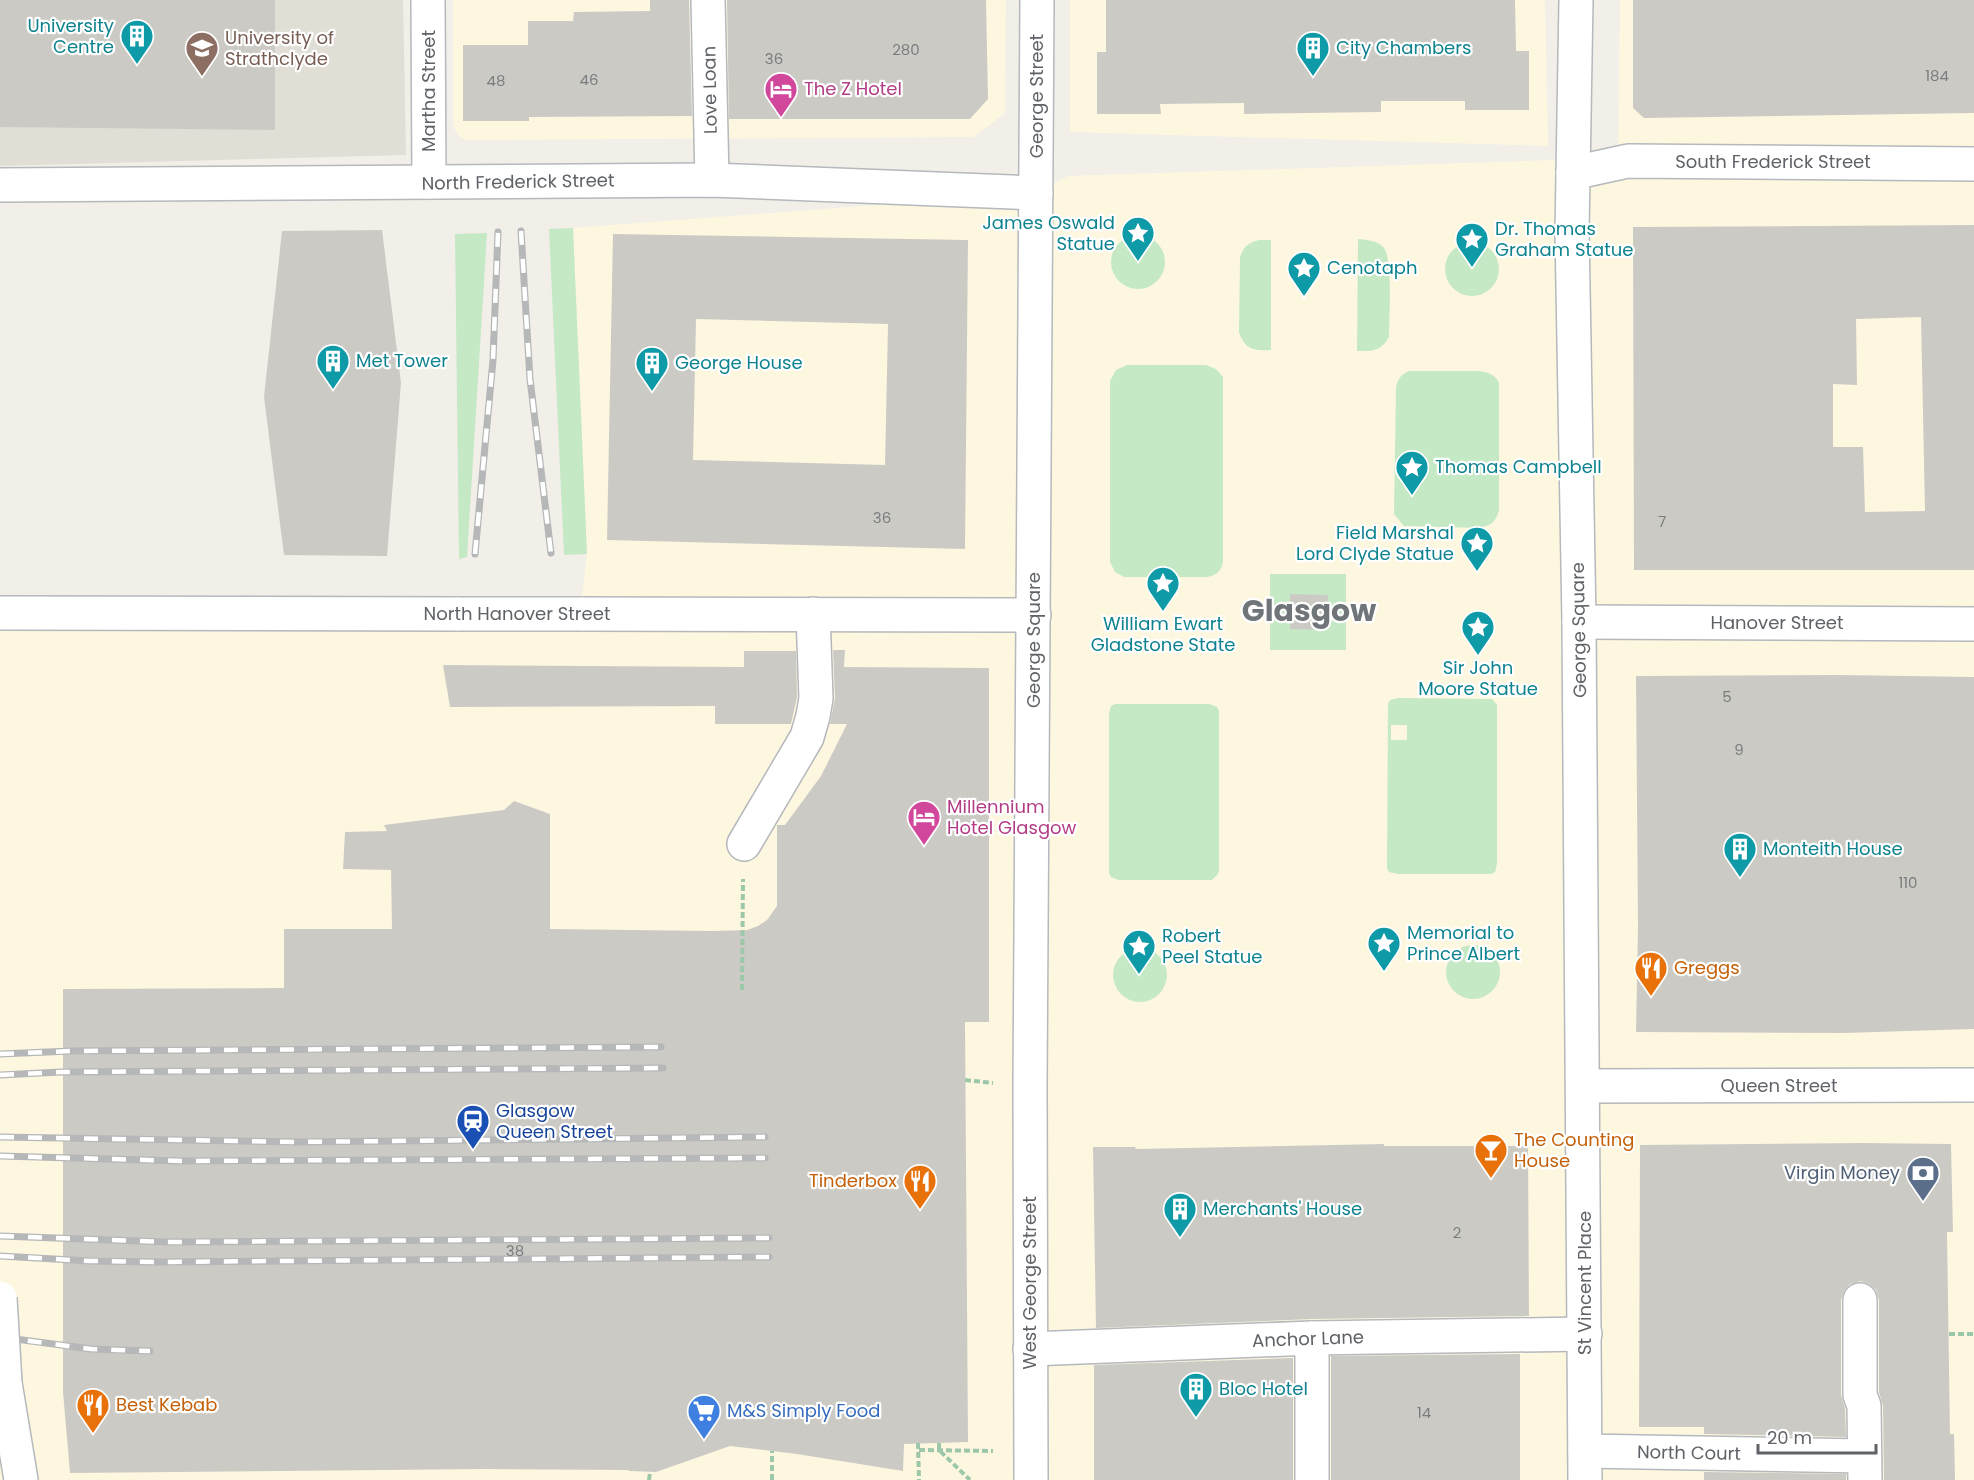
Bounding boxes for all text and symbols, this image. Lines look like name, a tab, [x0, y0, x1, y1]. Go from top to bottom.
place label: University Centre	[27, 13, 114, 59]
building icon: University Centre	[119, 18, 155, 65]
place label: University of Strathclyde	[225, 25, 334, 71]
school or university icon: University of Strathclyde	[184, 30, 220, 77]
street label: Martha Street	[416, 30, 441, 152]
building icon: City Chambers	[1295, 30, 1331, 77]
street label: George Street	[1024, 34, 1049, 158]
place label: City Chambers	[1336, 35, 1471, 60]
house number: 280	[892, 39, 920, 60]
street label: Love Loan	[696, 46, 723, 134]
house number: 36	[765, 48, 783, 69]
house number: 184	[1925, 65, 1949, 86]
house number: 46	[580, 69, 598, 90]
house number: 48	[487, 70, 505, 91]
hotel icon: The Z Hotel	[763, 71, 799, 118]
place label: The Z Hotel	[804, 76, 902, 101]
street label: South Frederick Street	[1675, 149, 1871, 174]
street label: North Frederick Street	[421, 167, 615, 196]
place label: James Oswald Statue	[982, 210, 1115, 256]
place icon: James Oswald Statue	[1120, 215, 1156, 262]
place label: Dr. Thomas Graham Statue	[1495, 216, 1633, 262]
place icon: Dr. Thomas Graham Statue	[1454, 221, 1490, 268]
place icon: Cenotaph	[1286, 250, 1322, 297]
place label: Cenotaph	[1327, 255, 1418, 280]
building icon: Met Tower	[315, 343, 351, 390]
building icon: George House	[634, 345, 670, 392]
place label: Met Tower	[356, 348, 448, 373]
place label: George House	[675, 350, 803, 375]
place icon: Thomas Campbell	[1394, 449, 1430, 496]
place label: Thomas Campbell	[1435, 454, 1602, 479]
house number: 36	[873, 507, 891, 528]
house number: 7	[1658, 511, 1666, 532]
place label: Field Marshal Lord Clyde Statue	[1296, 520, 1454, 566]
place icon: Field Marshal Lord Clyde Statue	[1459, 525, 1495, 572]
street label: George Square	[1565, 562, 1592, 698]
place icon: William Ewart Gladstone State	[1145, 565, 1181, 612]
street label: George Square	[1021, 572, 1046, 708]
district label: Glasgow	[1242, 589, 1376, 632]
street label: North Hanover Street	[424, 601, 610, 626]
place icon: Sir John Moore Statue	[1460, 609, 1496, 656]
street label: Hanover Street	[1710, 610, 1844, 635]
place label: William Ewart Gladstone State	[1091, 611, 1235, 657]
place label: Sir John Moore Statue	[1418, 655, 1538, 701]
house number: 5	[1722, 686, 1732, 707]
house number: 9	[1734, 739, 1744, 760]
place label: Millennium Hotel Glasgow	[947, 794, 1077, 840]
hotel icon: Millennium Hotel Glasgow	[906, 799, 942, 846]
building icon: Monteith House	[1722, 831, 1758, 878]
place label: Monteith House	[1763, 836, 1903, 861]
house number: 110	[1898, 872, 1918, 893]
place label: Memorial to Prince Albert	[1407, 920, 1520, 966]
place label: Robert Peel Statue	[1162, 923, 1263, 969]
place icon: Memorial to Prince Albert	[1366, 925, 1402, 972]
place icon: Robert Peel Statue	[1121, 928, 1157, 975]
restaurant icon: Greggs	[1633, 950, 1669, 997]
place label: Greggs	[1674, 955, 1740, 980]
street label: Queen Street	[1720, 1073, 1838, 1098]
place label: Glasgow Queen Street	[496, 1098, 613, 1144]
station icon: Glasgow Queen Street	[455, 1103, 491, 1150]
place label: The Counting House	[1514, 1127, 1634, 1173]
bar icon: The Counting House	[1473, 1132, 1509, 1179]
bank icon: Virgin Money	[1905, 1155, 1941, 1202]
place label: Virgin Money	[1784, 1160, 1900, 1185]
restaurant icon: Tinderbox	[902, 1163, 938, 1210]
place label: Tinderbox	[809, 1168, 897, 1193]
building icon: Merchants' House	[1162, 1191, 1198, 1238]
street label: West George Street	[1017, 1196, 1042, 1370]
place label: Merchants' House	[1203, 1196, 1362, 1221]
street label: St Vincent Place	[1572, 1211, 1597, 1355]
house number: 2	[1453, 1222, 1461, 1243]
house number: 38	[506, 1240, 524, 1261]
street label: Anchor Lane	[1252, 1324, 1364, 1353]
building icon: Bloc Hotel	[1178, 1371, 1214, 1418]
place label: Bloc Hotel	[1219, 1376, 1308, 1401]
restaurant icon: Best Kebab	[75, 1387, 111, 1434]
place label: Best Kebab	[116, 1392, 217, 1417]
supermarket icon: M&S Simply Food	[686, 1393, 722, 1440]
place label: M&S Simply Food	[727, 1398, 881, 1423]
house number: 14	[1417, 1402, 1431, 1423]
scale bar	[1758, 1417, 1876, 1455]
text: 20 m	[1767, 1425, 1812, 1450]
street label: North Court	[1637, 1439, 1741, 1466]

